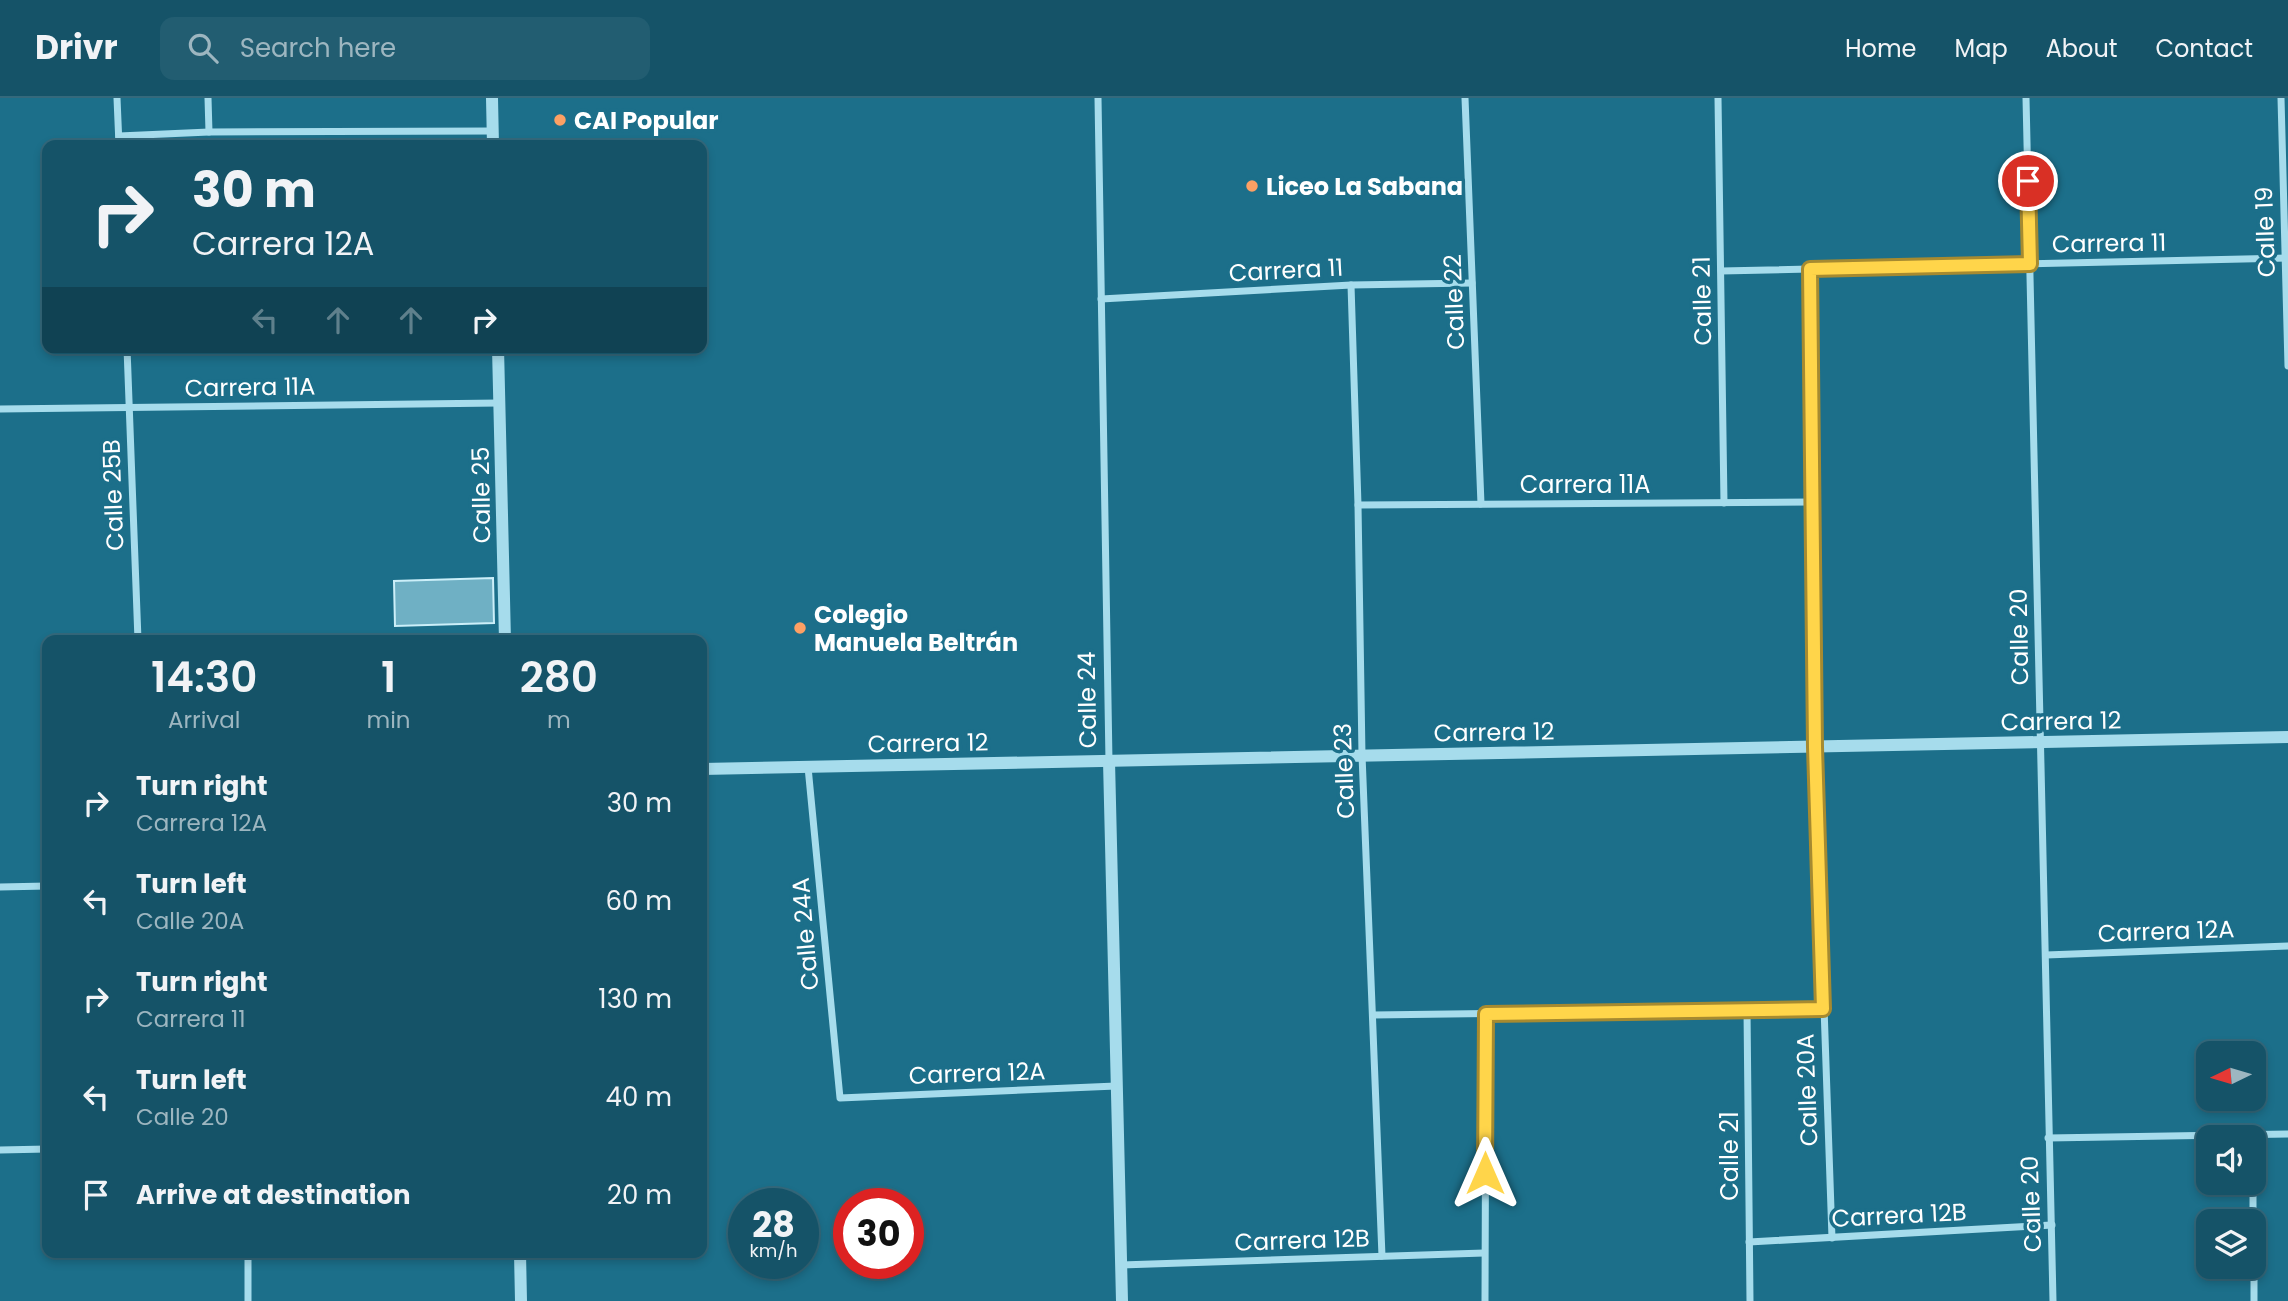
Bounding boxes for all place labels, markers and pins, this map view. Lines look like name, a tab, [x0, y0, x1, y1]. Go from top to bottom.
place label: CAI Popular	[574, 104, 719, 137]
marker: CAI Popular	[552, 112, 568, 128]
pin	[1998, 151, 2058, 211]
place label: Liceo La Sabana	[1266, 170, 1463, 203]
marker: Liceo La Sabana	[1244, 178, 1260, 194]
place label: Colegio Manuela Beltrán	[814, 598, 1018, 659]
marker: Colegio Manuela Beltrán	[792, 620, 808, 636]

